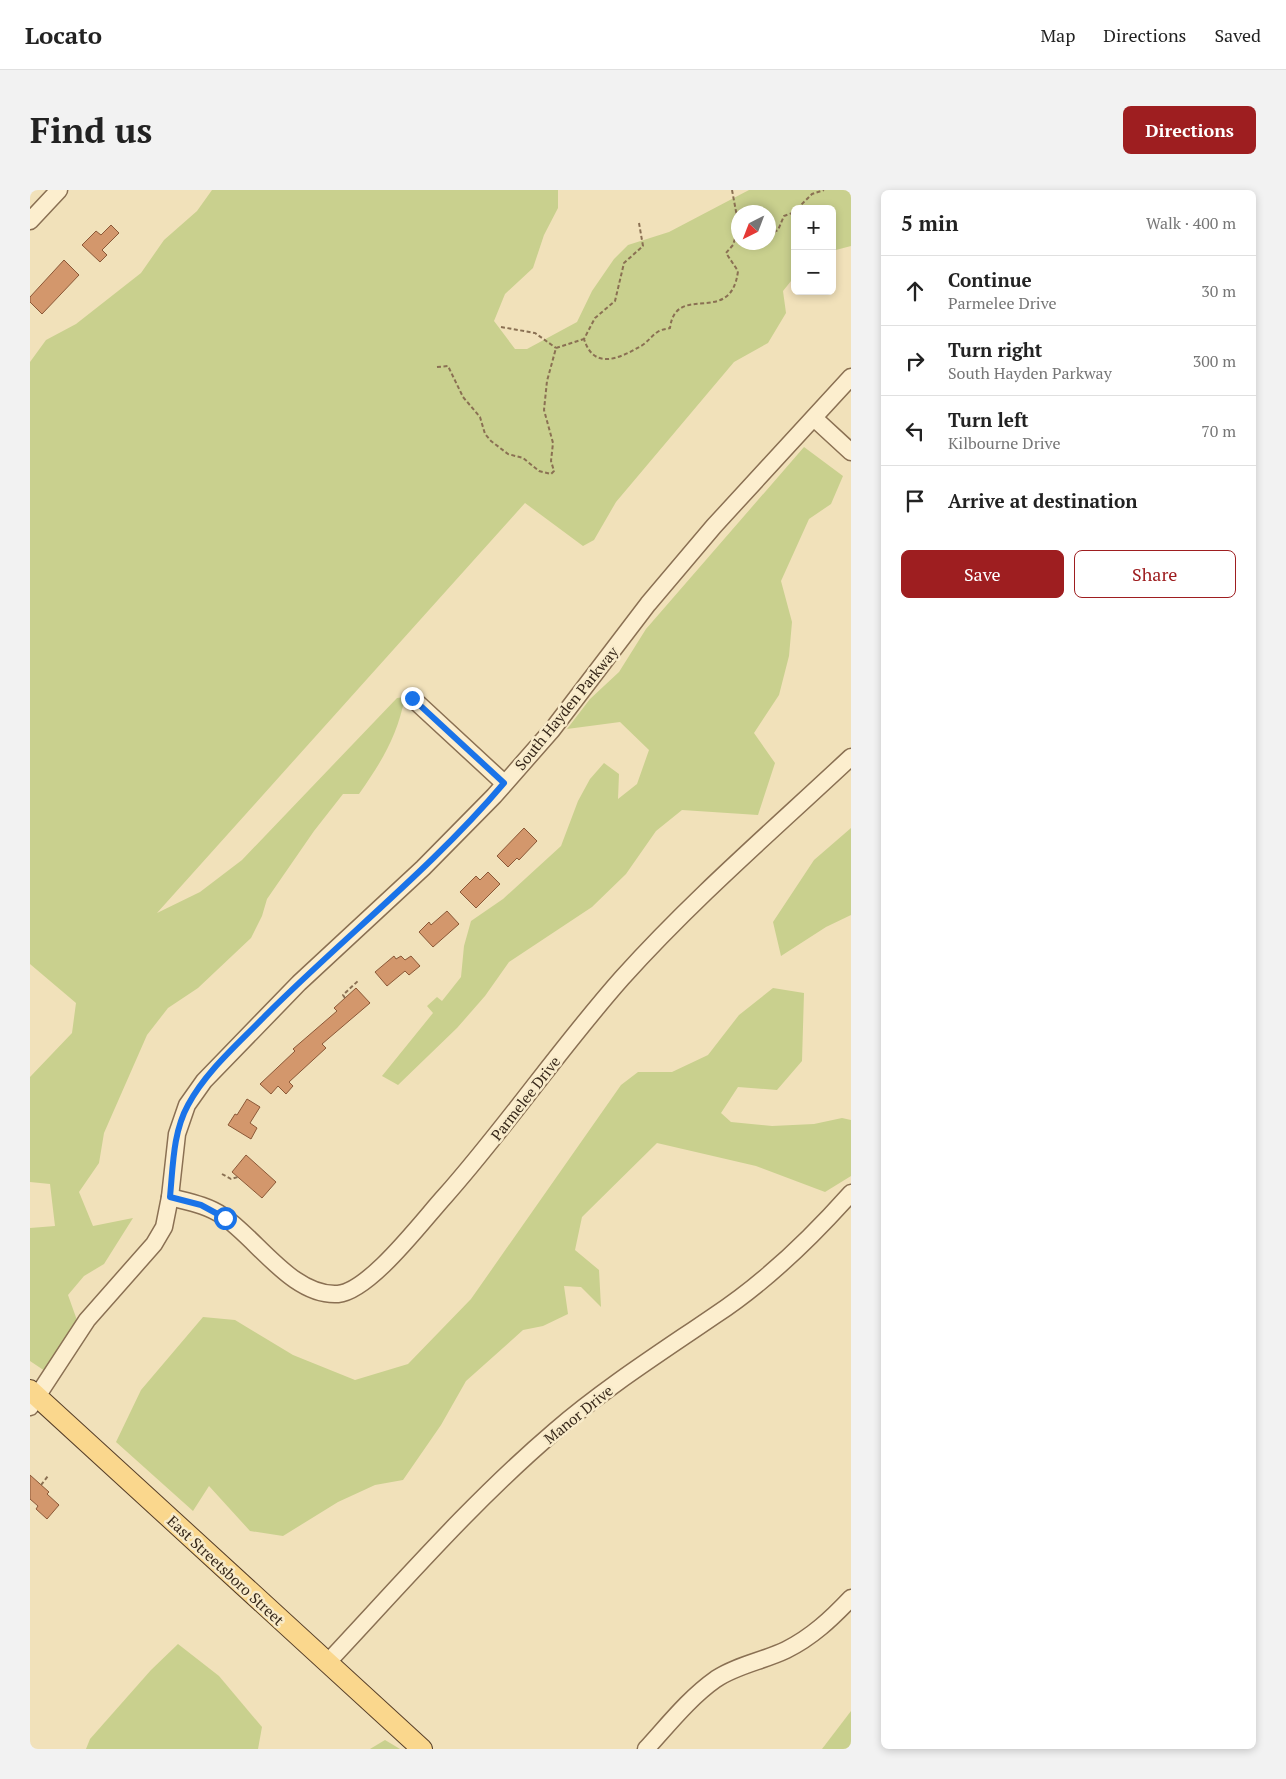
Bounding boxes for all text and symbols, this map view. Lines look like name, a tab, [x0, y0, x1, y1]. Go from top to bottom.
text: Locato	[25, 19, 102, 51]
text: Map	[1040, 23, 1075, 47]
text: Directions	[1103, 23, 1186, 47]
text: Saved	[1214, 23, 1261, 47]
button: Directions	[1123, 106, 1256, 154]
text: Find us	[30, 107, 152, 153]
north arrow	[731, 205, 776, 250]
map controls	[791, 205, 836, 295]
button: +	[791, 205, 836, 250]
text: 5 min	[901, 209, 958, 237]
text: Walk · 400 m	[1146, 212, 1236, 234]
button: −	[791, 250, 836, 295]
text: Continue	[948, 267, 1032, 292]
icon: ahead	[901, 277, 929, 305]
text: 30 m	[1201, 280, 1236, 302]
text: Parmelee Drive	[948, 292, 1057, 314]
text: Turn right	[948, 337, 1042, 362]
icon: right	[901, 347, 929, 375]
text: 300 m	[1193, 350, 1236, 372]
text: South Hayden Parkway	[948, 362, 1112, 384]
text: Turn left	[948, 407, 1029, 432]
icon: left	[901, 417, 929, 445]
text: 70 m	[1201, 420, 1236, 442]
text: Kilbourne Drive	[948, 432, 1060, 454]
icon: arrive	[901, 487, 929, 515]
text: Arrive at destination	[948, 488, 1137, 513]
button: Save	[901, 550, 1064, 598]
button: Share	[1074, 550, 1236, 598]
street label: South Hayden Parkway	[510, 642, 622, 774]
route end	[401, 687, 424, 710]
street label: Parmelee Drive	[486, 1052, 564, 1144]
route start	[214, 1207, 237, 1230]
street label: Manor Drive	[539, 1380, 617, 1448]
street label: East Streetsboro Street	[163, 1511, 289, 1630]

